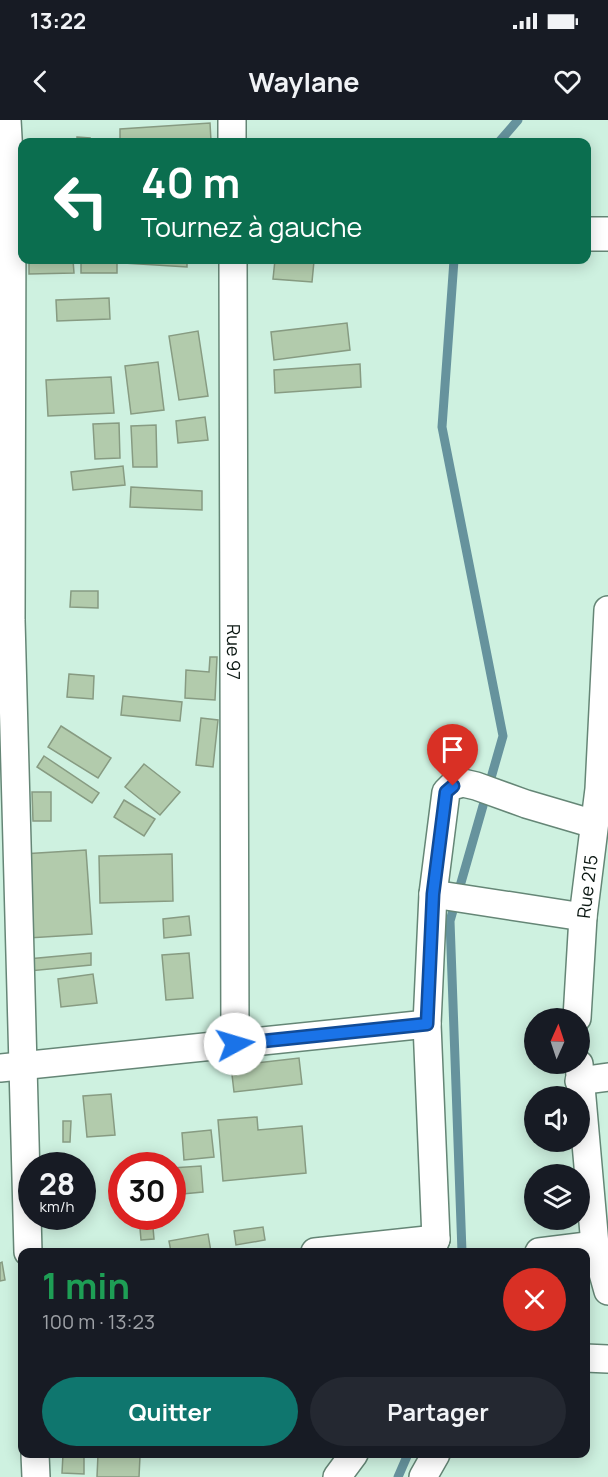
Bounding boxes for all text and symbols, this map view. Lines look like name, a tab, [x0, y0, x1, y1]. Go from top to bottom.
text: 13:22	[30, 6, 86, 36]
text: Waylane	[248, 63, 360, 100]
icon: back	[24, 65, 57, 98]
icon: heart	[551, 65, 584, 98]
text: 40 m	[141, 153, 240, 211]
icon: left	[42, 162, 120, 240]
text: Tournez à gauche	[141, 208, 362, 245]
street label: Rue 97	[222, 624, 246, 680]
pin	[427, 724, 478, 786]
icon: arrive	[436, 733, 469, 766]
street label: Rue 215	[571, 853, 603, 920]
north arrow	[524, 1008, 590, 1074]
map controls	[524, 1008, 590, 1230]
position arrow	[203, 1012, 267, 1076]
button: sound	[524, 1086, 590, 1152]
speed limit sign: 30	[108, 1152, 186, 1230]
text: 28	[39, 1163, 75, 1204]
button: layers	[524, 1164, 590, 1230]
text: km/h	[40, 1196, 74, 1217]
text: 1 min	[42, 1261, 130, 1310]
button: close	[503, 1268, 566, 1331]
text: 100 m · 13:23	[42, 1308, 155, 1335]
button: Quitter	[42, 1377, 298, 1446]
button: Partager	[310, 1377, 566, 1446]

